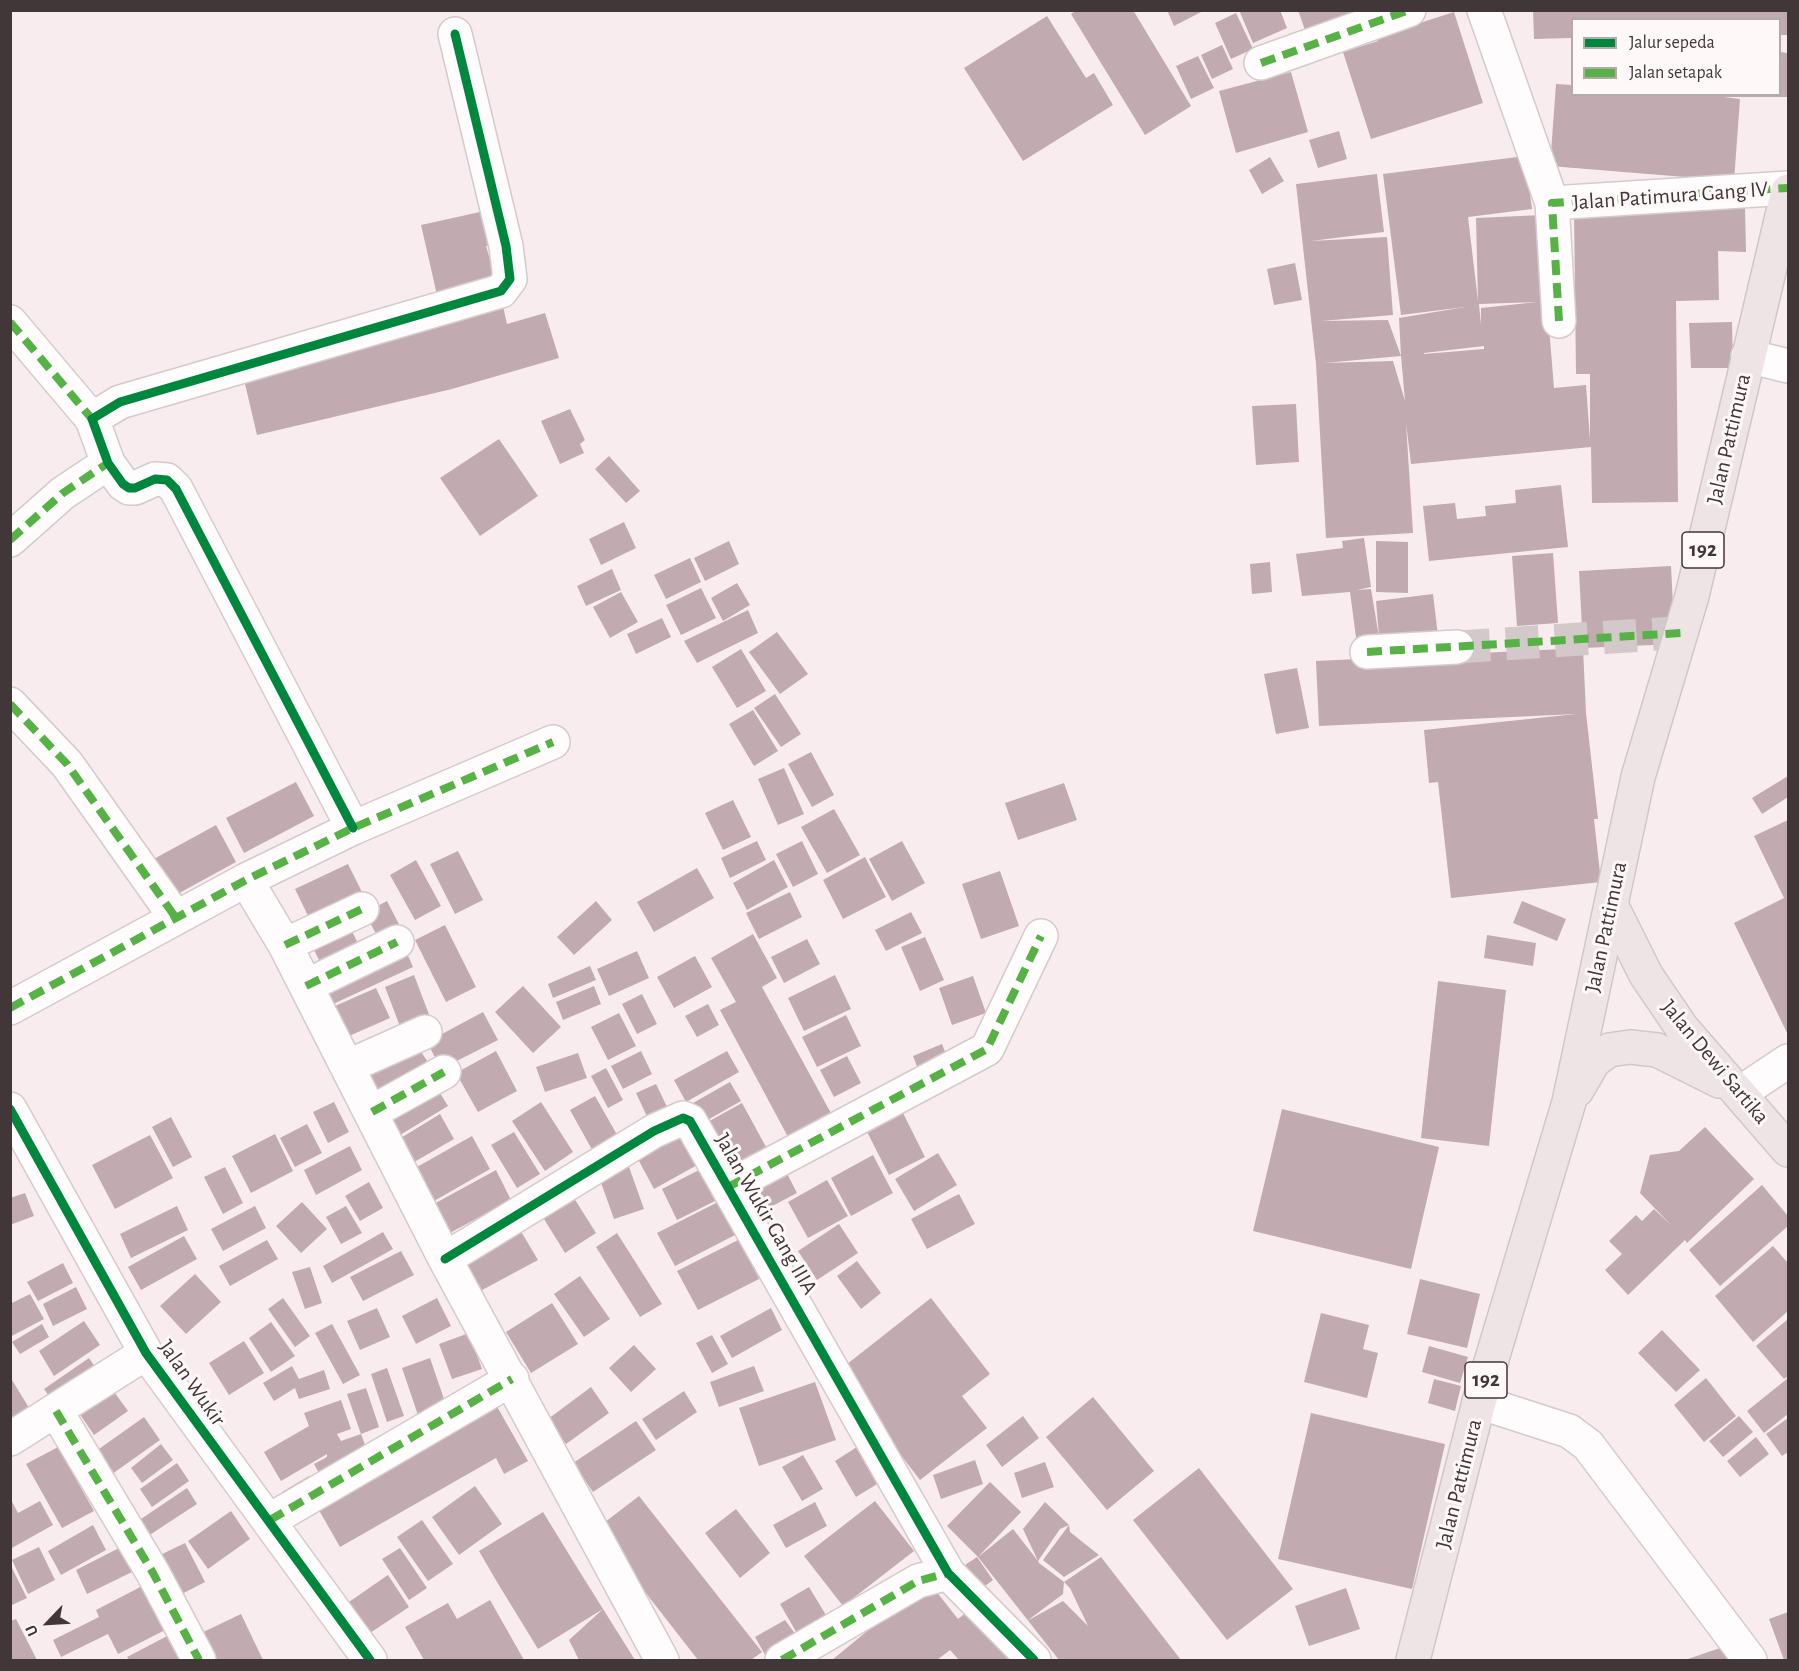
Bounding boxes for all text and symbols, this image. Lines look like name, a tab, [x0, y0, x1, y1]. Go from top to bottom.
legend	[1571, 18, 1781, 96]
text: Jalur sepeda	[1629, 34, 1715, 52]
text: Jalan setapak	[1629, 64, 1722, 82]
street label: Jalan Patimura Gang IV	[1571, 176, 1769, 216]
street label: Jalan Pattimura	[1701, 371, 1757, 507]
road number: 192	[1682, 532, 1724, 568]
street label: Jalan Pattimura	[1579, 859, 1633, 995]
street label: Jalan Dewi Sartika	[1655, 994, 1775, 1130]
street label: Jalan Wukir Gang IIIA	[709, 1129, 823, 1299]
street label: Jalan Wukir	[153, 1335, 231, 1431]
road number: 192	[1465, 1362, 1507, 1398]
street label: Jalan Pattimura	[1430, 1416, 1488, 1552]
north arrow	[18, 1593, 78, 1653]
text: U	[22, 1623, 41, 1639]

